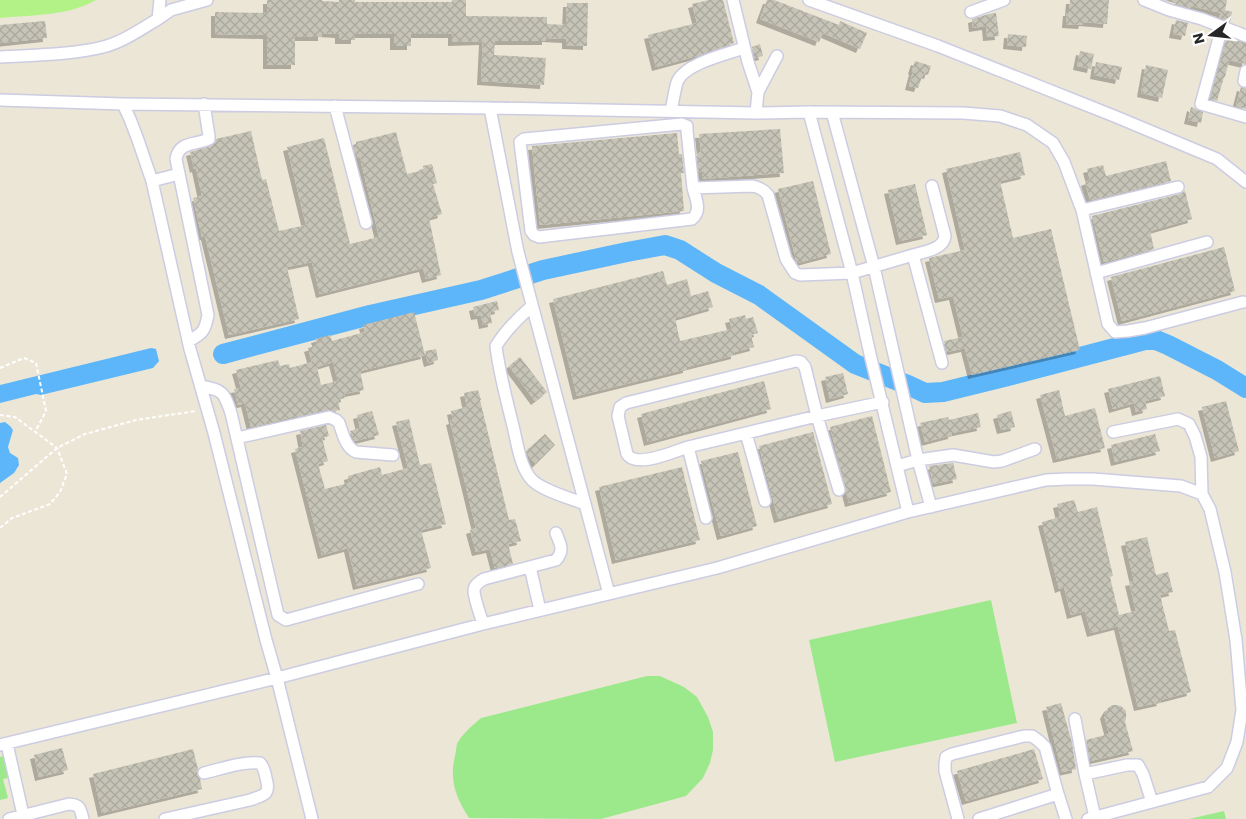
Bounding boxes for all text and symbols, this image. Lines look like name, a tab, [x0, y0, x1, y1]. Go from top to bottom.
north arrow	[1186, 10, 1236, 60]
text: N	[1187, 31, 1209, 46]

